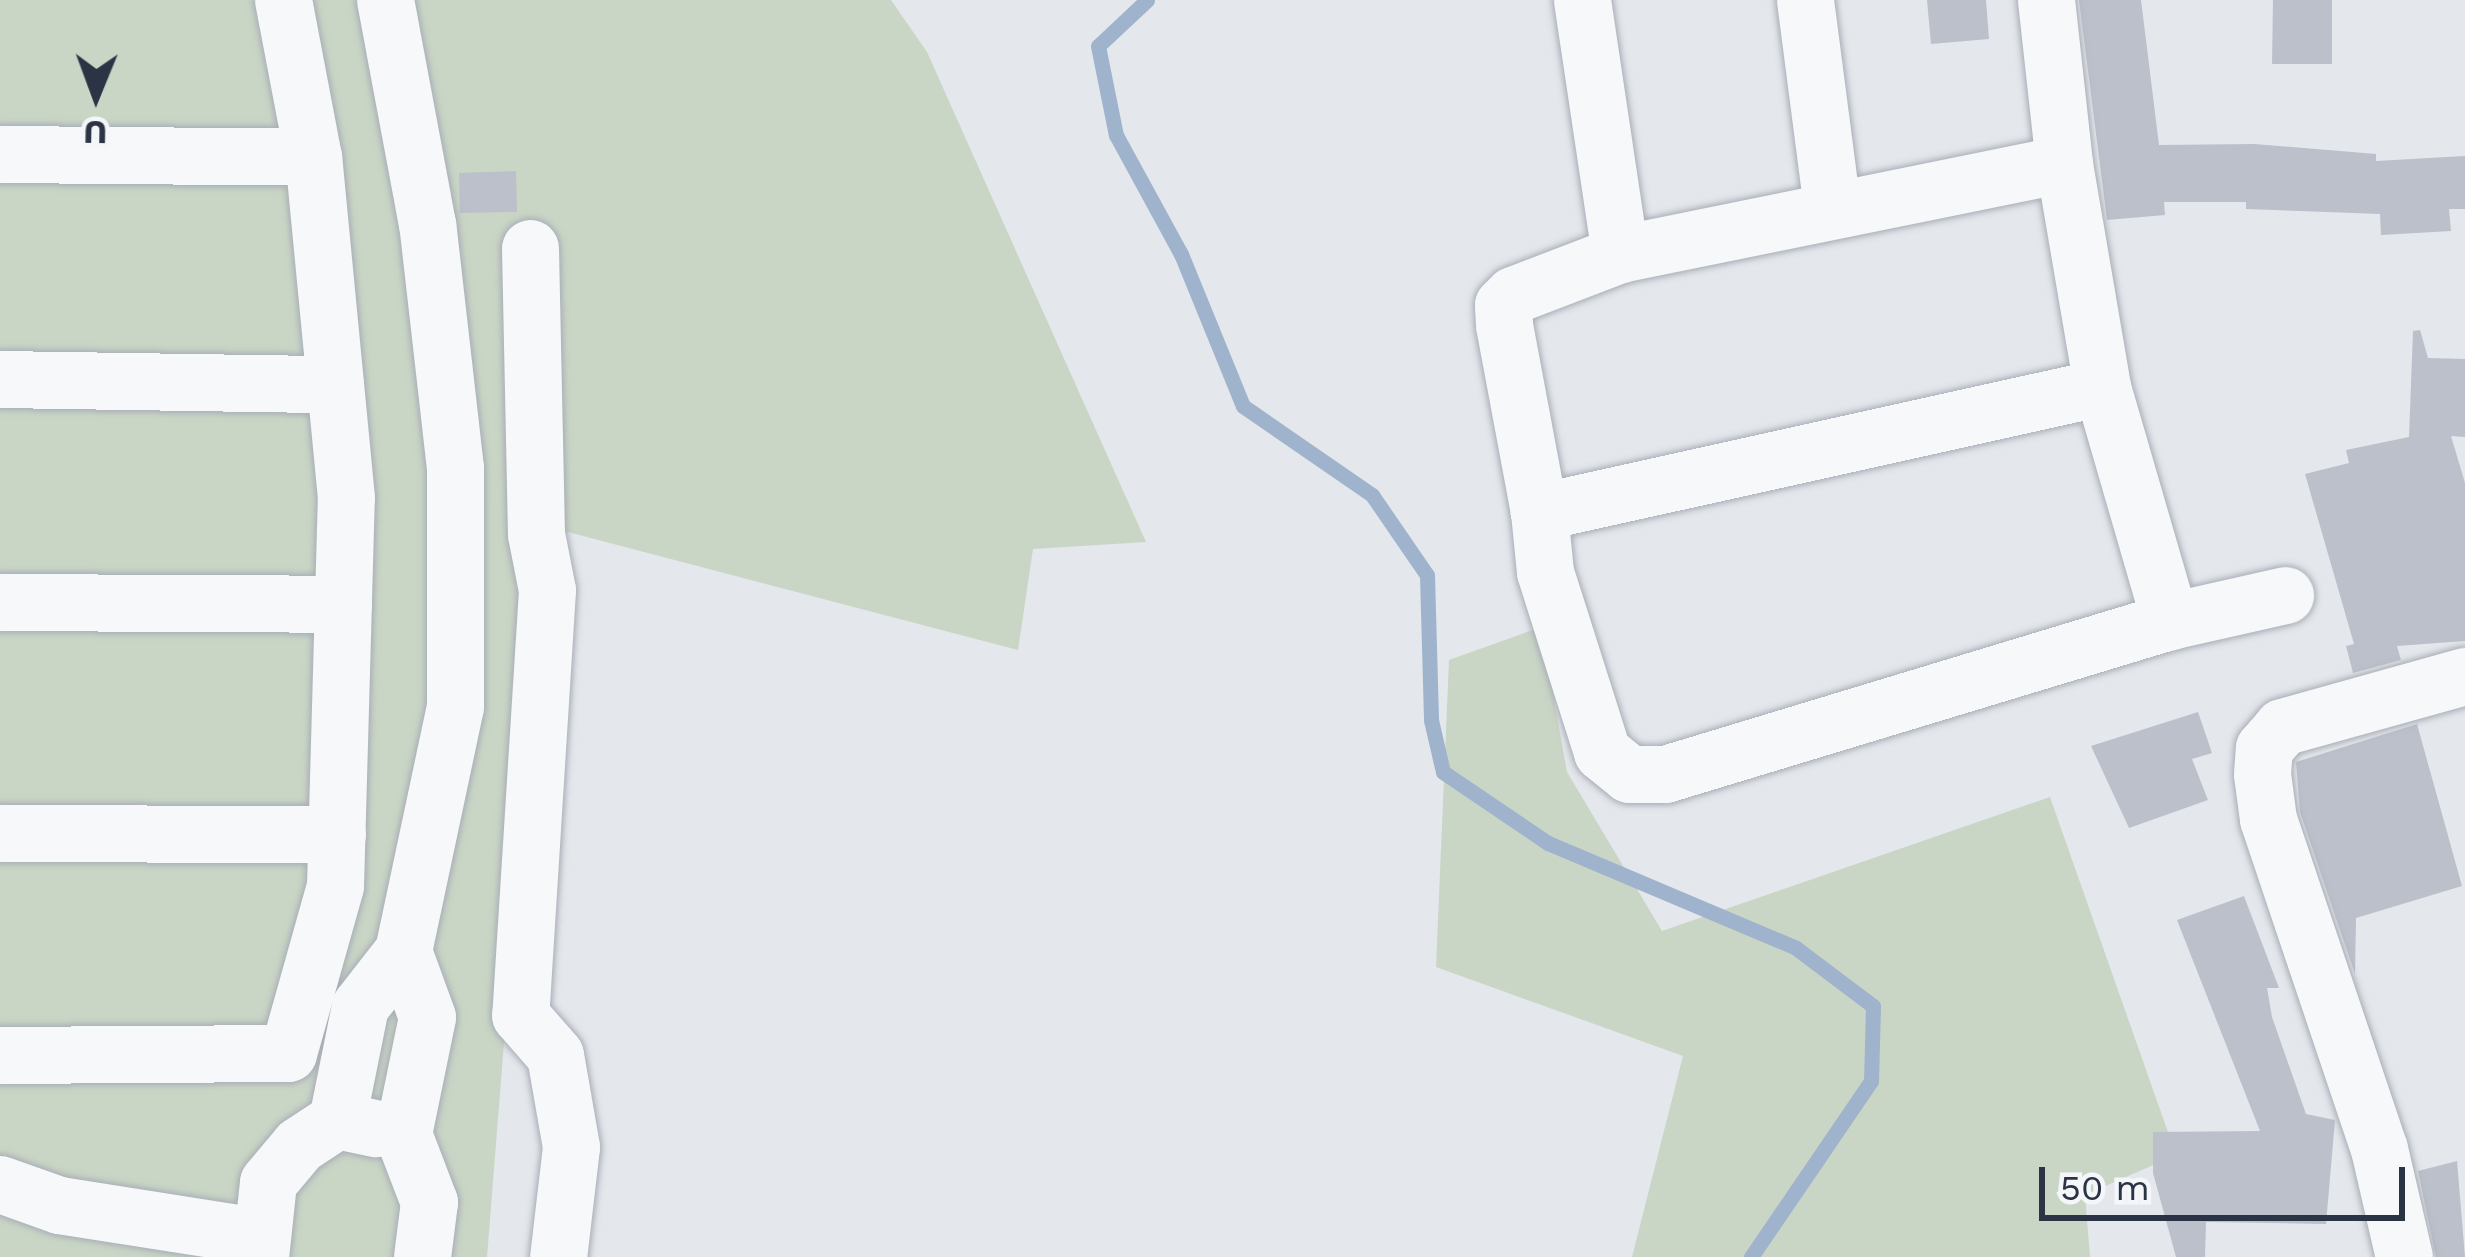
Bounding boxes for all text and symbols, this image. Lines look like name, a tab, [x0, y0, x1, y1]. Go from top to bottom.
north arrow	[36, 36, 156, 156]
text: U	[83, 113, 107, 152]
scale bar	[2045, 1143, 2411, 1217]
text: 50 m	[2060, 1167, 2150, 1209]

